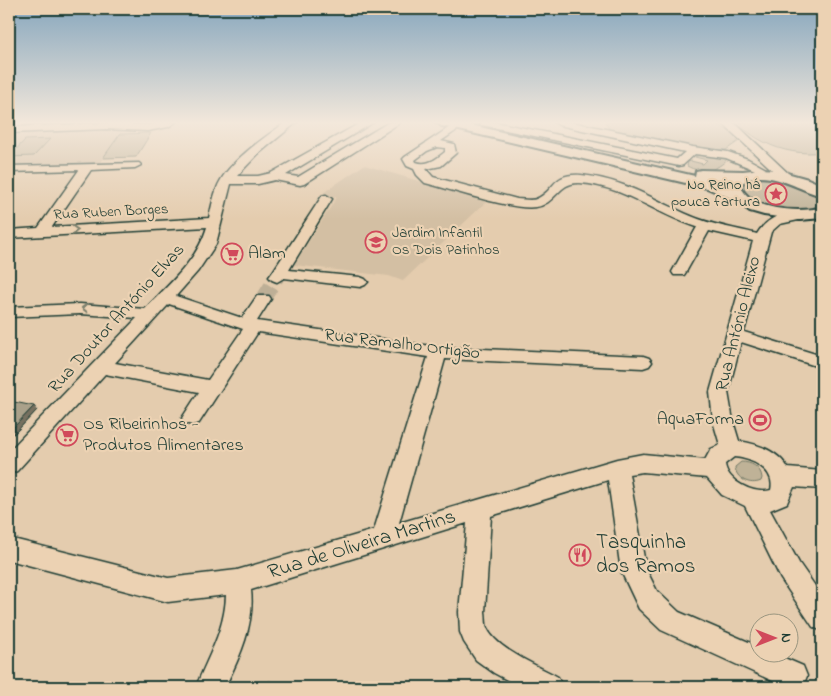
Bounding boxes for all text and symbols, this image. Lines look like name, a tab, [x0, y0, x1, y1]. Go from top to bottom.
place label: No Reino há pouca fartura	[671, 174, 760, 213]
place icon: No Reino há pouca fartura	[764, 182, 788, 206]
street label: Rua Ruben Borges	[53, 198, 169, 227]
place label: Jardim Infantil Os Dois Patinhos	[392, 222, 500, 261]
one-way arrow	[71, 225, 79, 236]
school or university icon: Jardim Infantil Os Dois Patinhos	[364, 230, 388, 254]
street label: Rua Doutor António Elvas	[42, 238, 192, 400]
place label: Alam	[248, 241, 286, 267]
supermarket icon: Alam	[220, 242, 244, 266]
street label: Rua António Aleixo	[710, 254, 768, 394]
one-way arrow	[80, 303, 88, 313]
street label: Rua Ramalho Ortigão	[323, 323, 481, 368]
place label: AquaForma	[657, 407, 744, 433]
sports icon: AquaForma	[748, 408, 772, 432]
place label: Os Ribeirinhos - Produtos Alimentares	[83, 412, 244, 459]
supermarket icon: Os Ribeirinhos - Produtos Alimentares	[55, 423, 79, 447]
street label: Rua de Oliveira Martins	[264, 502, 460, 588]
place label: Tasquinha dos Ramos	[596, 528, 696, 582]
restaurant icon: Tasquinha dos Ramos	[568, 543, 592, 567]
north arrow	[748, 614, 798, 664]
text: N	[775, 633, 796, 643]

